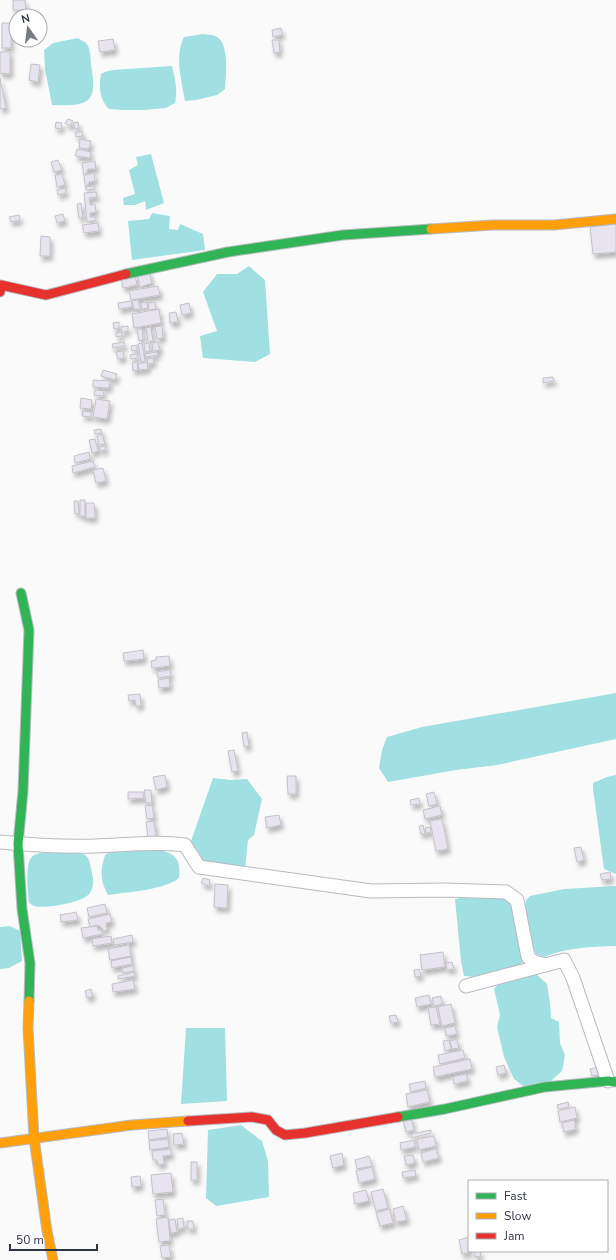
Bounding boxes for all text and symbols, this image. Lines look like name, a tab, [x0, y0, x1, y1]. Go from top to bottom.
north arrow	[8, 8, 48, 48]
text: N	[20, 11, 32, 27]
legend	[468, 1180, 608, 1252]
text: Fast	[504, 1188, 527, 1204]
text: Slow	[504, 1208, 532, 1224]
scale bar	[10, 1226, 97, 1252]
text: Jam	[503, 1228, 525, 1244]
text: 50 m	[16, 1232, 44, 1248]

